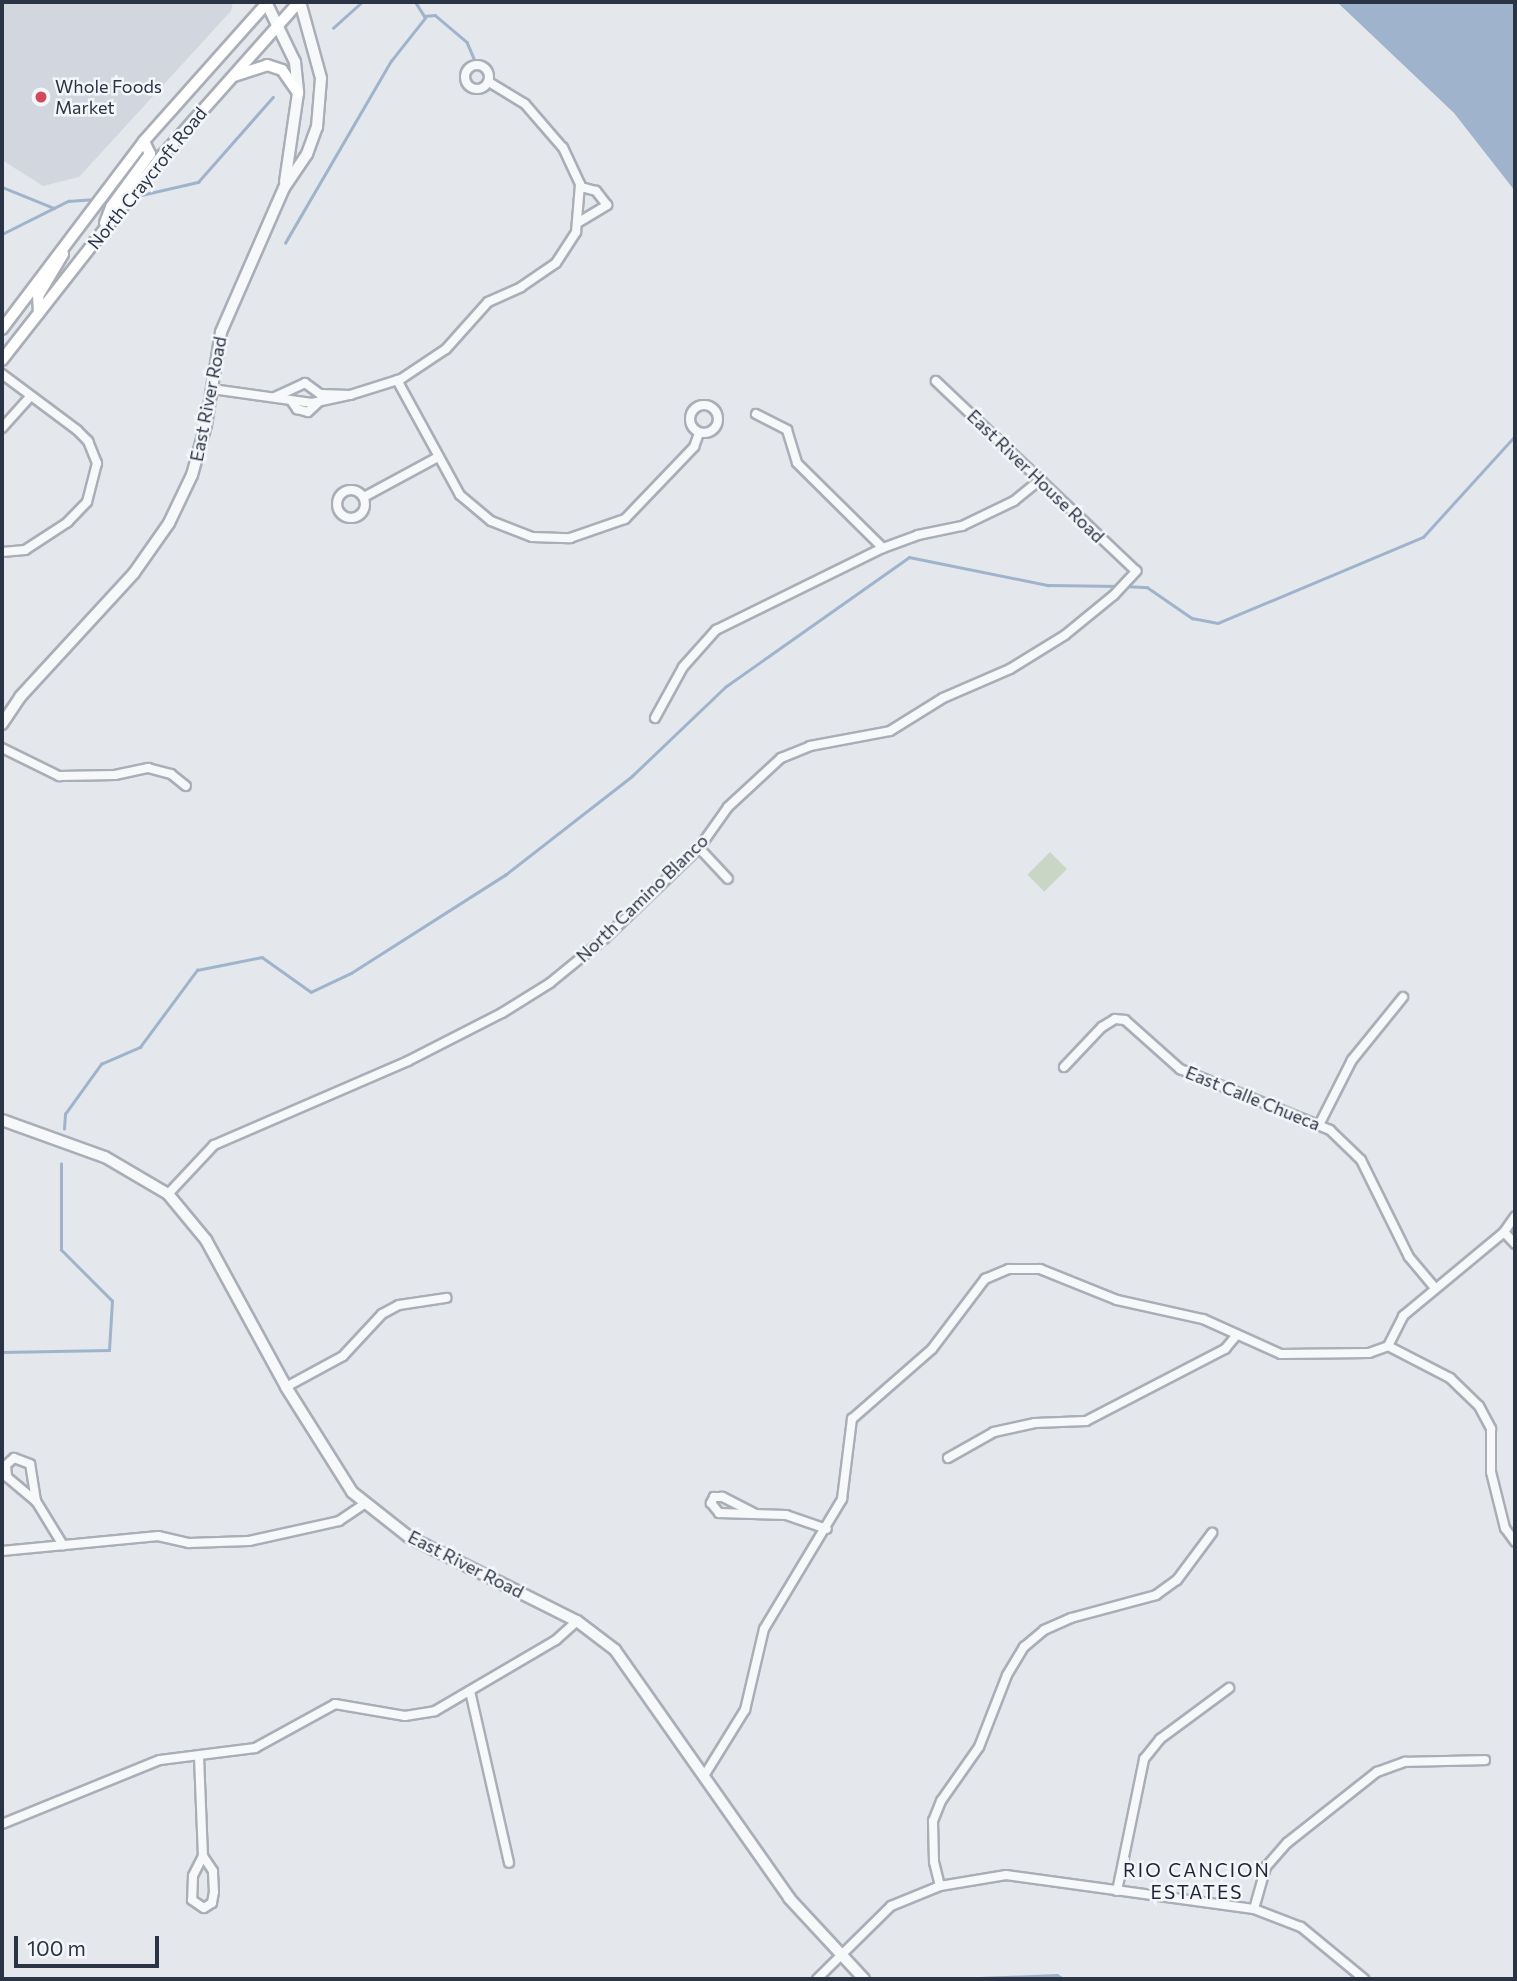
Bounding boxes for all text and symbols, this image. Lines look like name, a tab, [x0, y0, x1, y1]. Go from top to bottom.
place label: Whole Foods Market	[55, 76, 162, 119]
marker: Whole Foods Market	[33, 89, 49, 105]
street label: North Craycroft Road	[83, 103, 211, 253]
street label: East River Road	[185, 335, 231, 463]
street label: East River House Road	[963, 405, 1109, 547]
street label: North Camino Blanco	[572, 830, 712, 966]
street label: East Calle Chueca	[1182, 1061, 1324, 1135]
street label: East River Road	[405, 1526, 527, 1602]
district label: RIO CANCION ESTATES	[1124, 1859, 1270, 1903]
scale bar	[18, 1922, 163, 1966]
text: 100 m	[27, 1935, 86, 1960]

